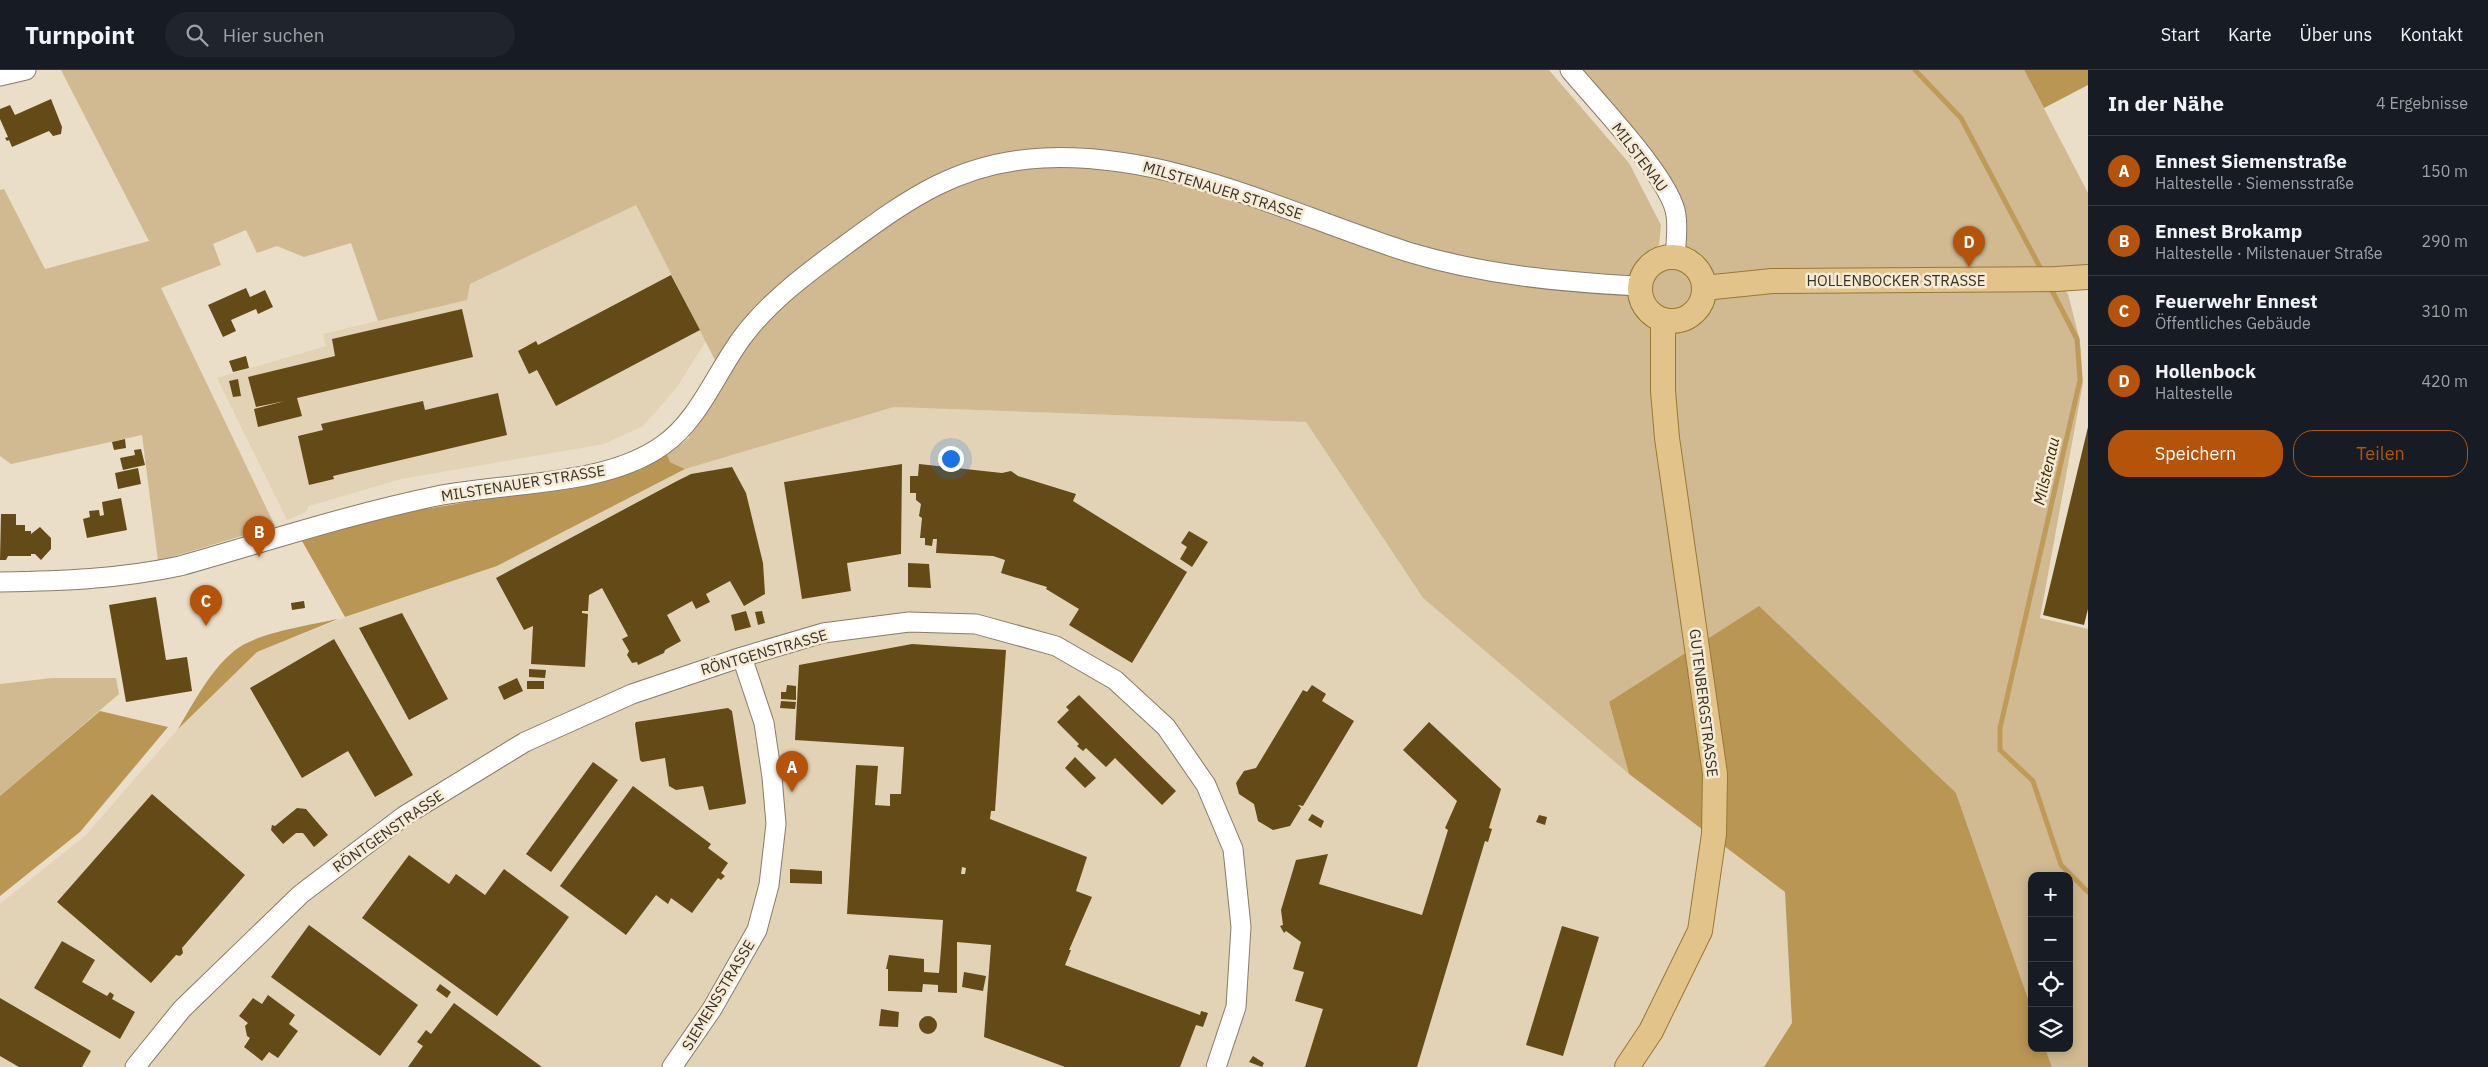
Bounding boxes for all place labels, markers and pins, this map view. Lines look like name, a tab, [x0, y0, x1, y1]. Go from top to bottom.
pin: D	[1953, 226, 1985, 267]
pin: B	[243, 516, 275, 557]
pin: C	[190, 585, 222, 626]
pin: A	[776, 751, 808, 792]

